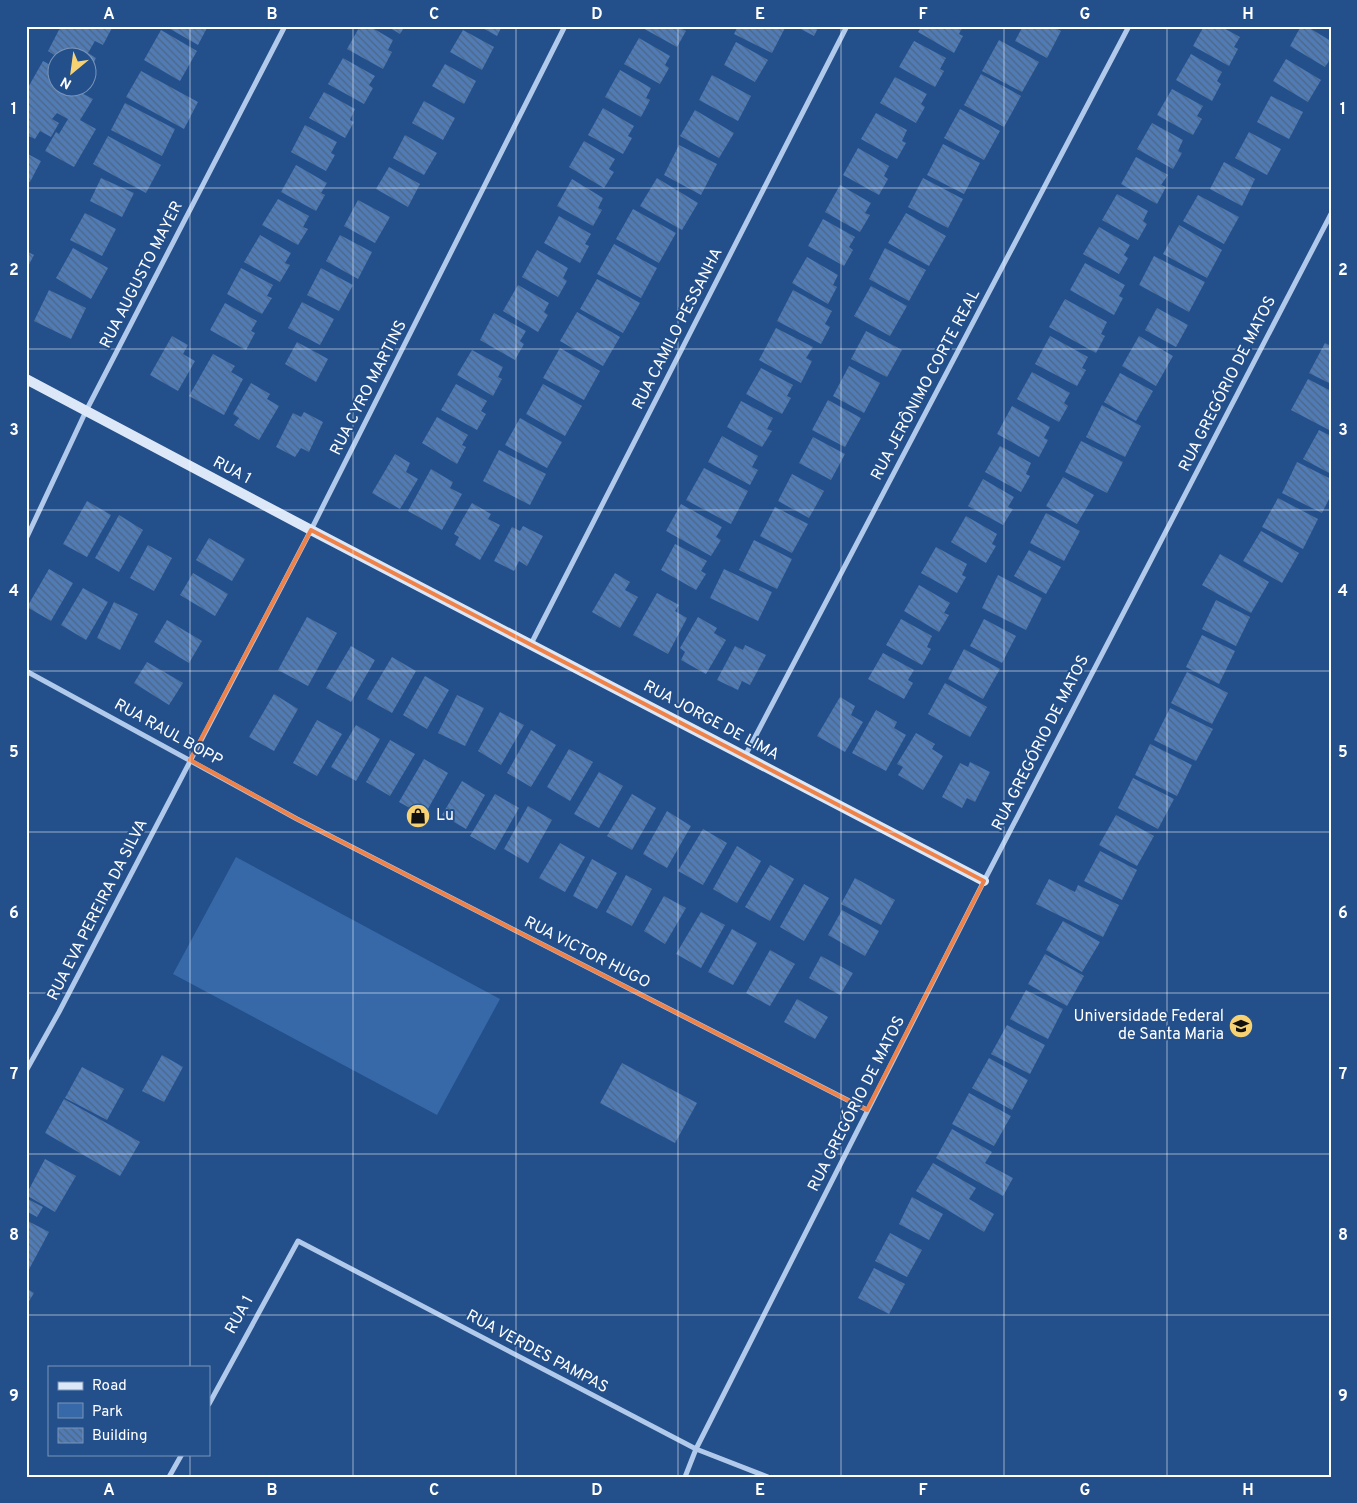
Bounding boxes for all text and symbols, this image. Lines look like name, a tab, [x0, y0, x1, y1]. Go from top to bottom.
text: A	[103, 5, 115, 25]
text: B	[266, 5, 278, 25]
text: C	[429, 5, 439, 25]
text: D	[591, 5, 603, 25]
text: E	[755, 5, 765, 25]
text: F	[918, 5, 928, 25]
text: G	[1080, 5, 1090, 25]
text: H	[1242, 5, 1254, 25]
north arrow	[48, 48, 98, 98]
text: N	[58, 72, 75, 92]
text: 1	[11, 100, 17, 120]
text: 1	[1340, 100, 1346, 120]
street label: RUA AUGUSTO MAYER	[96, 198, 188, 352]
street label: RUA CAMILO PESSANHA	[628, 245, 728, 413]
text: 2	[9, 261, 19, 281]
text: 2	[1338, 261, 1348, 281]
street label: RUA JERÔNIMO CORTE REAL	[865, 285, 985, 484]
street label: RUA GREGÓRIO DE MATOS	[1173, 292, 1281, 475]
street label: RUA CYRO MARTINS	[326, 317, 412, 459]
text: 3	[9, 421, 19, 441]
text: 3	[1338, 421, 1348, 441]
street label: RUA 1	[209, 453, 255, 489]
text: 4	[9, 582, 19, 602]
text: 4	[1338, 582, 1348, 602]
street label: RUA GREGÓRIO DE MATOS	[986, 651, 1094, 834]
street label: RUA JORGE DE LIMA	[640, 677, 782, 765]
street label: RUA RAUL BOPP	[110, 695, 226, 771]
text: 5	[9, 743, 19, 763]
text: 5	[1338, 743, 1348, 763]
shop icon: Lu	[405, 803, 431, 829]
place label: Lu	[436, 806, 454, 826]
street label: RUA EVA PEREIRA DA SILVA	[43, 816, 153, 1004]
text: 6	[9, 904, 19, 924]
text: 6	[1338, 904, 1348, 924]
street label: RUA VICTOR HUGO	[521, 913, 653, 993]
place label: Universidade Federal de Santa Maria	[1074, 1007, 1224, 1045]
street label: RUA GREGÓRIO DE MATOS	[802, 1012, 910, 1195]
school or university icon: Universidade Federal de Santa Maria	[1228, 1013, 1254, 1039]
text: 7	[10, 1065, 18, 1085]
text: 7	[1339, 1065, 1347, 1085]
text: 8	[9, 1226, 19, 1246]
text: 8	[1338, 1226, 1348, 1246]
street label: RUA 1	[221, 1292, 259, 1338]
street label: RUA VERDES PAMPAS	[462, 1306, 612, 1398]
legend	[48, 1366, 210, 1456]
text: Road	[92, 1377, 127, 1396]
text: 9	[9, 1387, 19, 1407]
text: 9	[1338, 1387, 1348, 1407]
text: Park	[92, 1403, 123, 1422]
text: Building	[92, 1427, 147, 1446]
text: A	[103, 1481, 115, 1501]
text: B	[266, 1481, 278, 1501]
text: C	[429, 1481, 439, 1501]
text: D	[591, 1481, 603, 1501]
text: E	[755, 1481, 765, 1501]
text: F	[918, 1481, 928, 1501]
text: G	[1080, 1481, 1090, 1501]
text: H	[1242, 1481, 1254, 1501]

